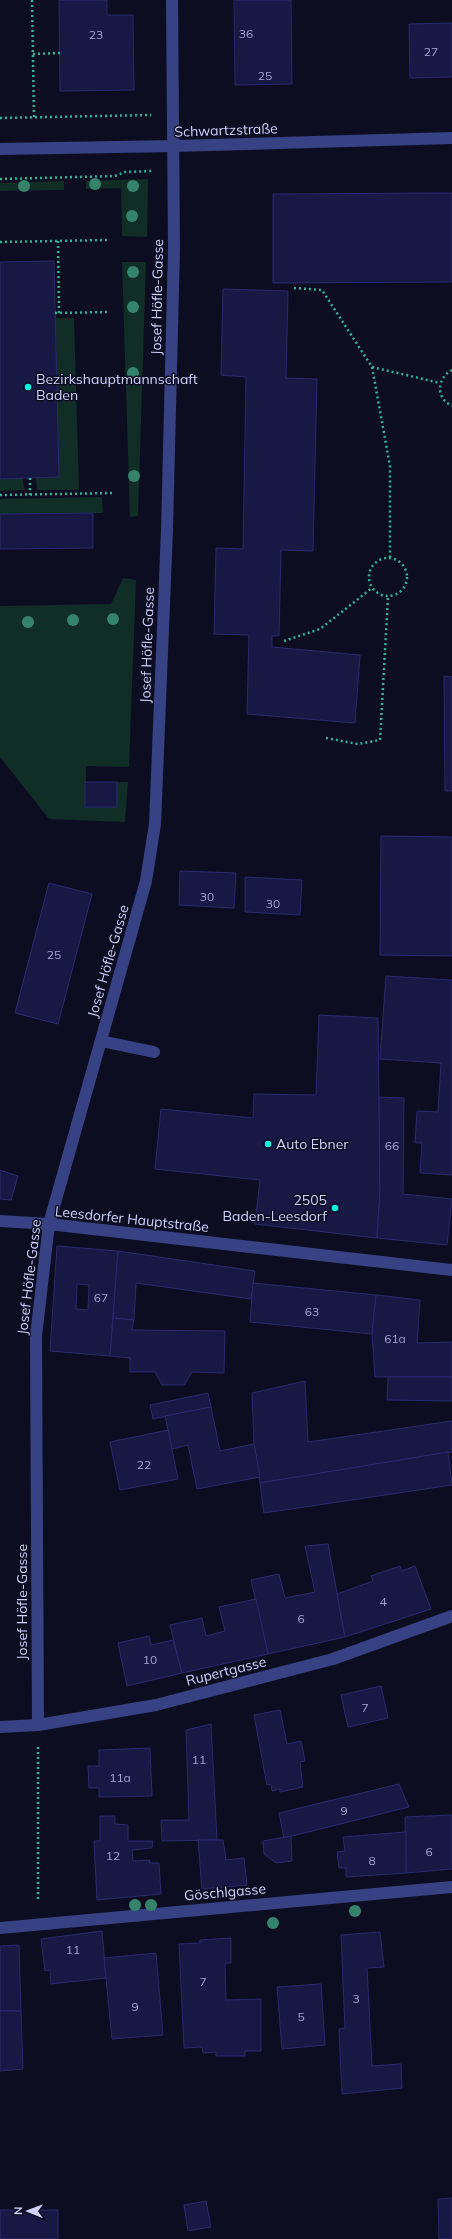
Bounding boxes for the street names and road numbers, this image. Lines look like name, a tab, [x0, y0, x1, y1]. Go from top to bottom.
street label: Schwartzstraße	[174, 119, 278, 141]
street label: Josef Höfle-Gasse	[147, 239, 167, 355]
street label: Josef Höfle-Gasse	[136, 587, 158, 703]
street label: Josef Höfle-Gasse	[83, 903, 133, 1019]
street label: Leesdorfer Hauptstraße	[54, 1202, 210, 1236]
street label: Josef Höfle-Gasse	[13, 1218, 45, 1336]
street label: Josef Höfle-Gasse	[13, 1544, 31, 1660]
street label: Rupertgasse	[184, 1652, 268, 1690]
street label: Göschlgasse	[183, 1879, 267, 1905]

